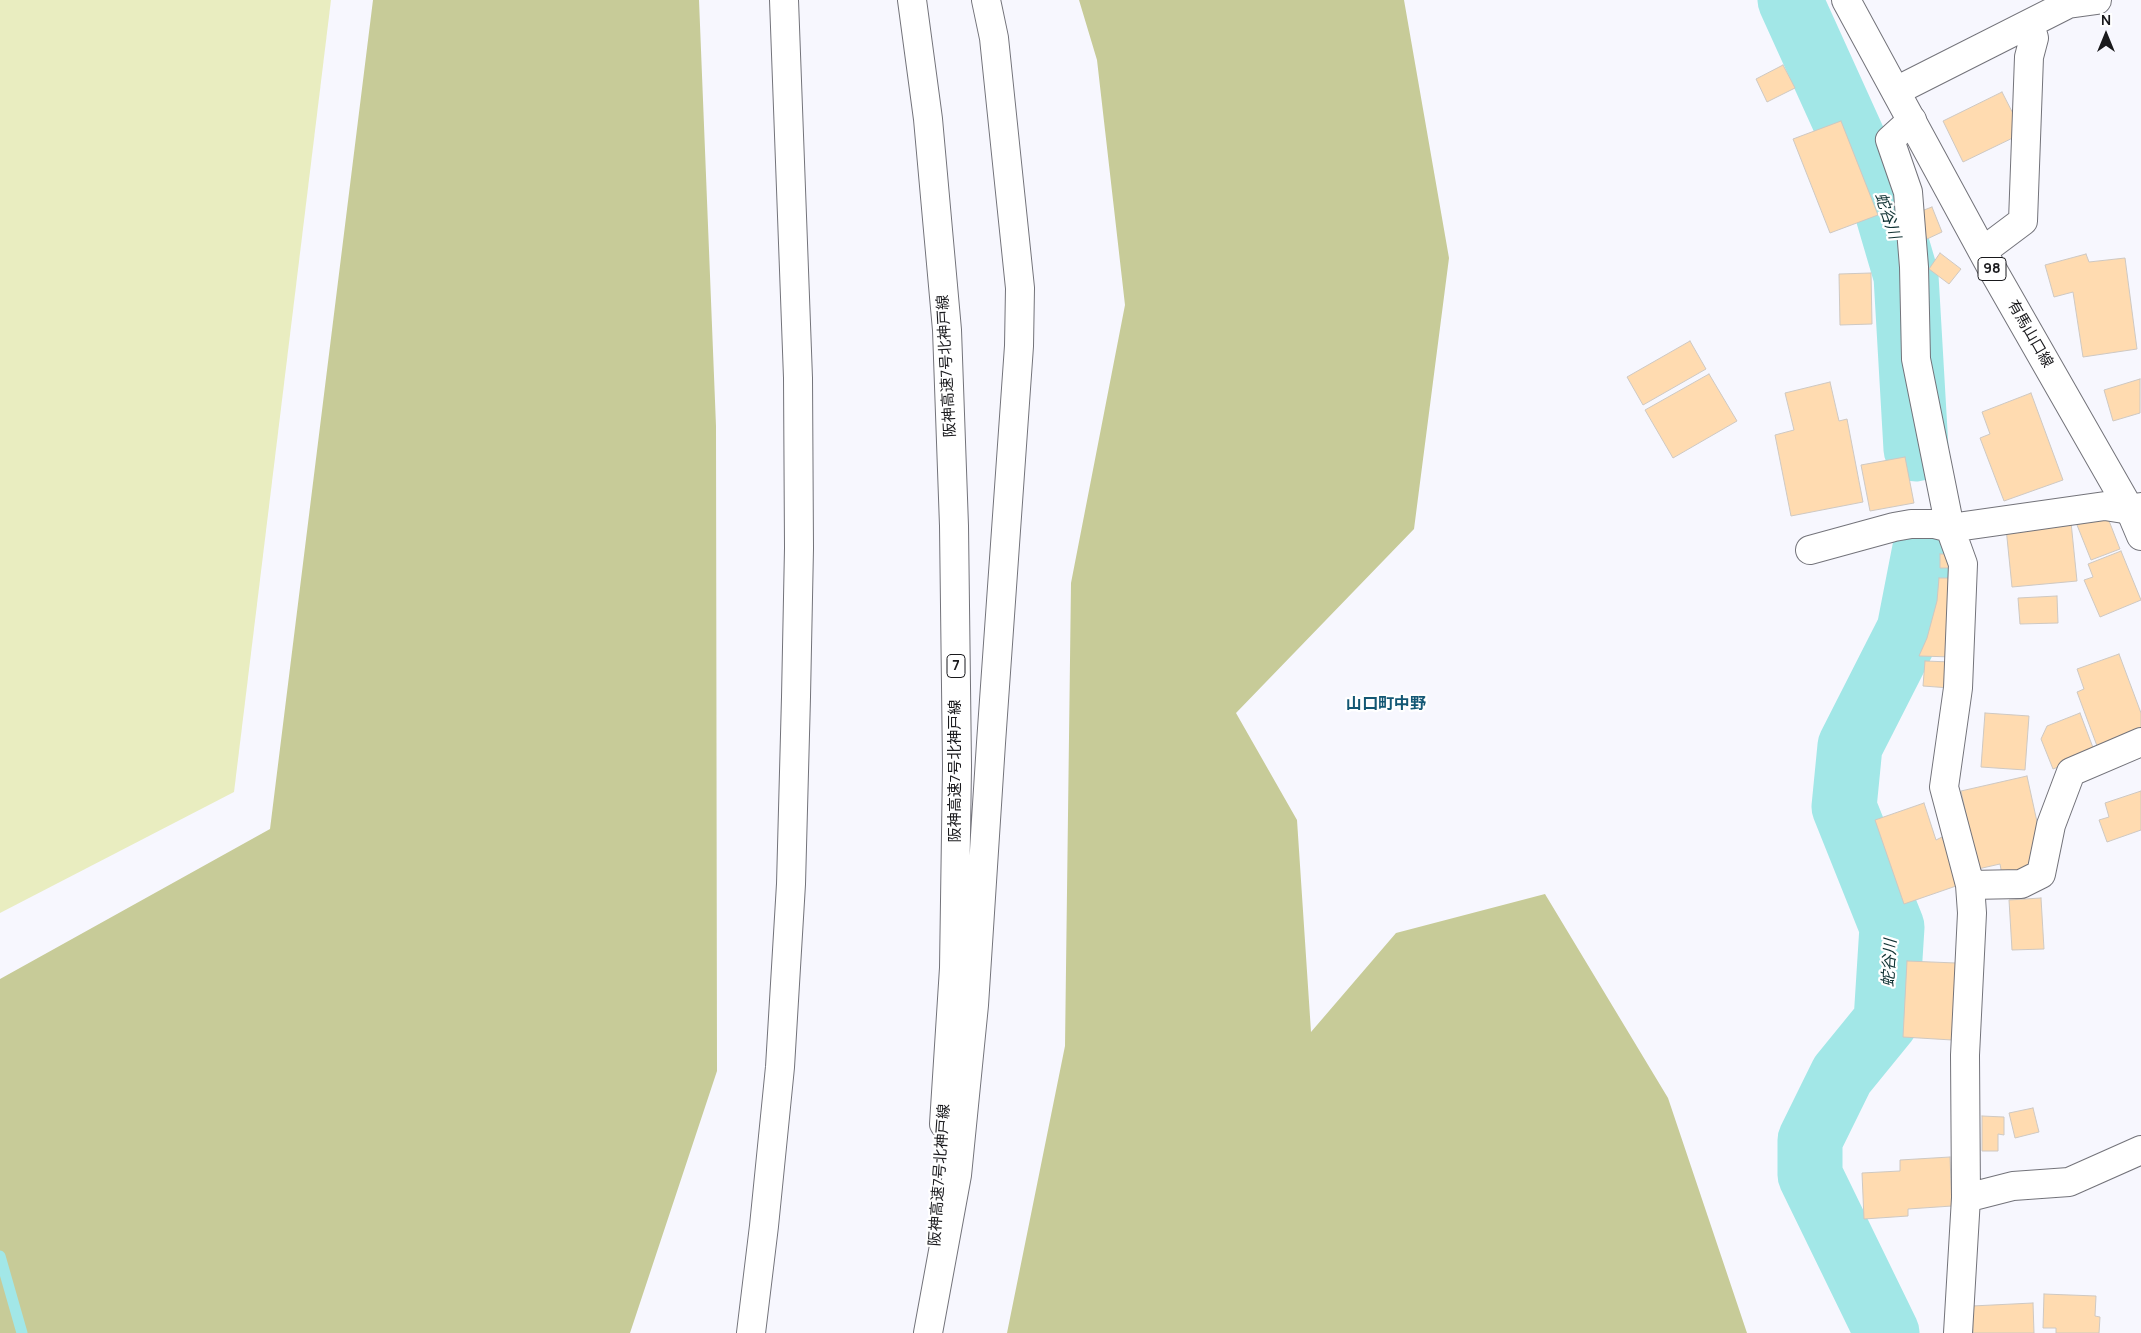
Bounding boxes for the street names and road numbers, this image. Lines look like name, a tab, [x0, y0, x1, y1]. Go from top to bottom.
road number: 98	[1978, 258, 2006, 280]
street label: 阪神高速7号北神戸線	[934, 294, 960, 438]
street label: 有馬山口線	[2003, 297, 2057, 371]
road number: 7	[947, 654, 965, 678]
street label: 阪神高速7号北神戸線	[947, 700, 965, 842]
street label: 阪神高速7号北神戸線	[926, 1103, 954, 1247]

